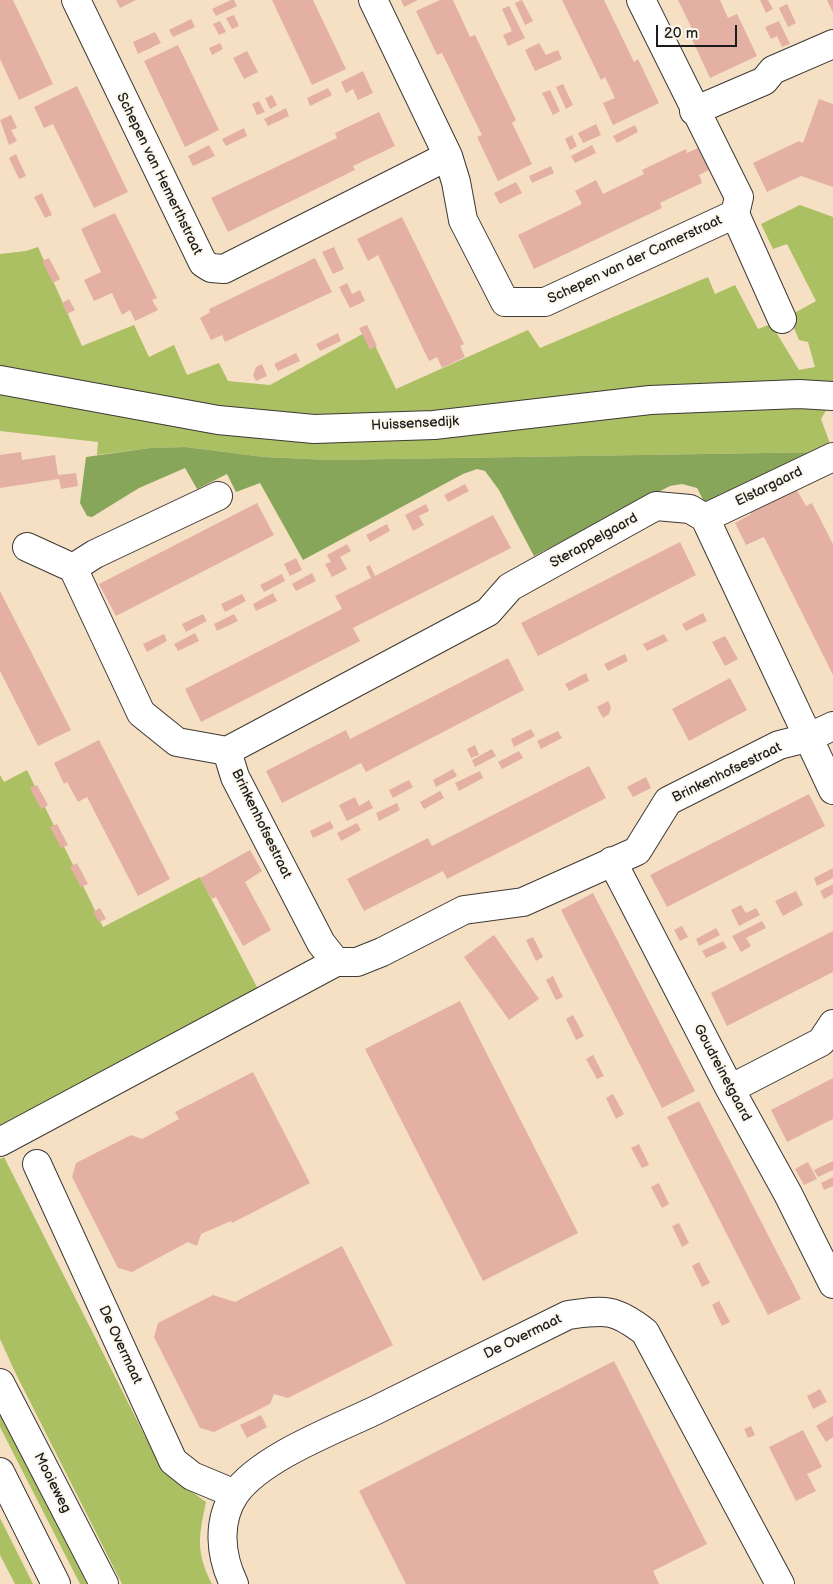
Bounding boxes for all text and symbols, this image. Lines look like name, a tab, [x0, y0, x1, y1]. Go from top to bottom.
scale bar	[658, 15, 739, 47]
text: 20 m	[664, 24, 698, 43]
street label: Schepen van Hemerthstraat	[112, 90, 206, 258]
street label: Schepen van der Camerstraat	[545, 212, 725, 308]
street label: Huissensedijk	[371, 413, 459, 435]
street label: Elstargaard	[733, 464, 805, 510]
street label: Sterappelgaard	[547, 510, 641, 572]
street label: Brinkenhofsestraat	[670, 739, 784, 807]
street label: Brinkenhofsestraat	[227, 767, 295, 881]
street label: Goudreinetgaard	[689, 1022, 755, 1124]
street label: De Overmaat	[95, 1303, 145, 1387]
street label: De Overmaat	[481, 1311, 565, 1363]
street label: Mooieweg	[30, 1450, 74, 1516]

